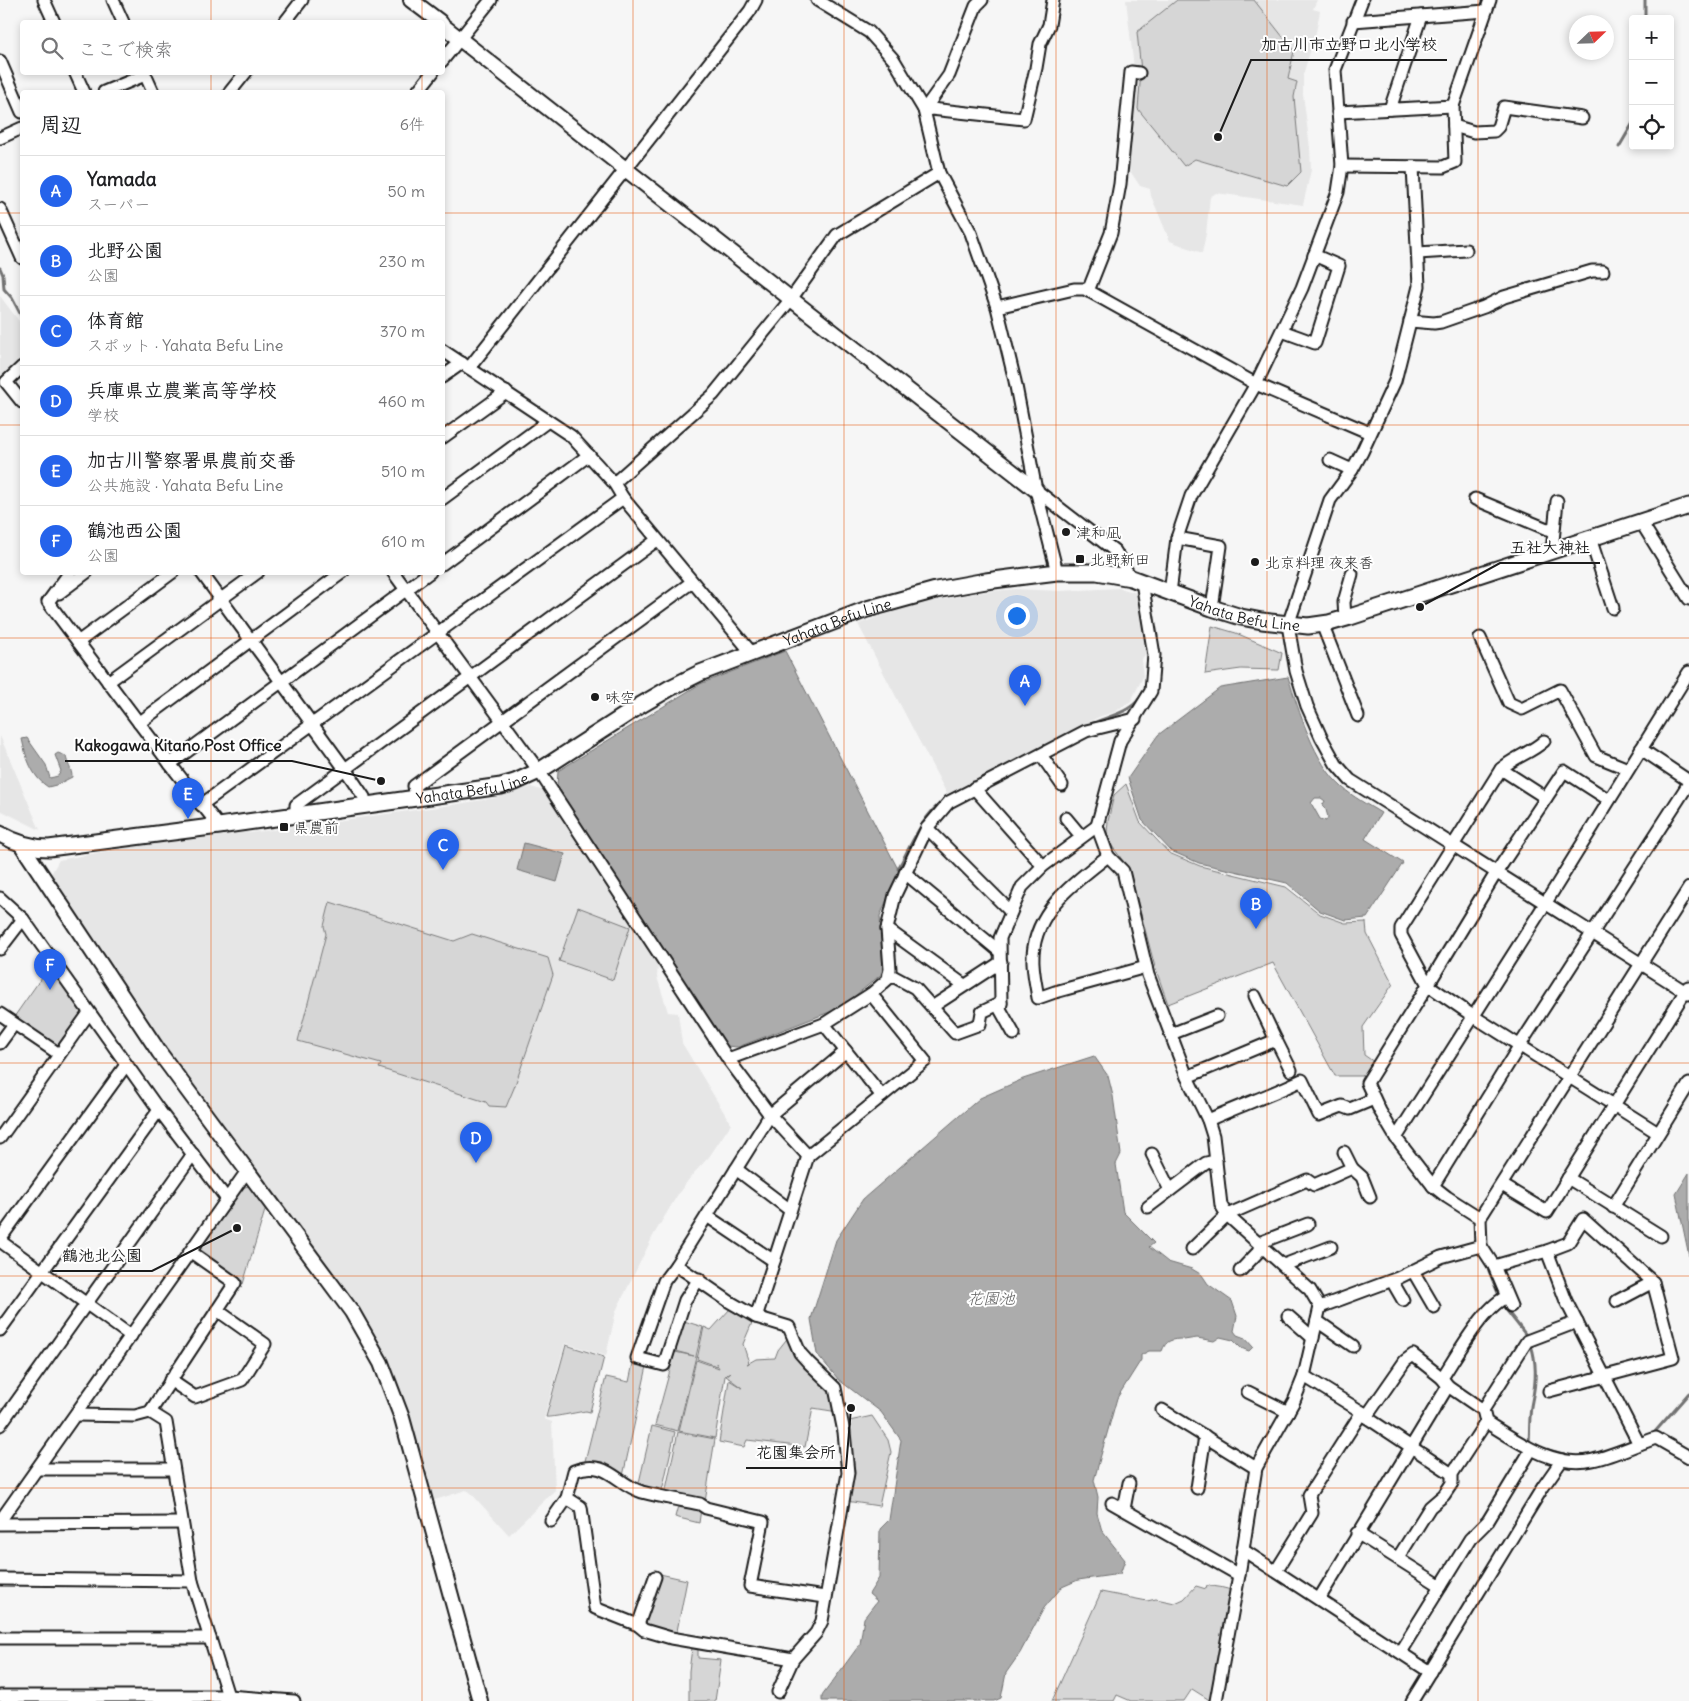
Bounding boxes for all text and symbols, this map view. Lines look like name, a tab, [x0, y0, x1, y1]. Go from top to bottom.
north arrow	[1569, 15, 1614, 60]
map controls	[1629, 15, 1674, 150]
button: +	[1629, 15, 1674, 60]
search box	[20, 20, 445, 75]
callout: 加古川市立野口北小学校	[1251, 29, 1447, 60]
icon: search	[38, 34, 66, 62]
text: 加古川市立野口北小学校	[1261, 34, 1437, 54]
text: ここで検索	[78, 37, 173, 61]
button: −	[1629, 60, 1674, 105]
button: locate	[1629, 105, 1674, 150]
text: 周辺	[40, 111, 82, 138]
text: 6件	[400, 114, 425, 134]
text: Yamada	[87, 167, 157, 191]
text: A	[51, 181, 61, 201]
text: 50 m	[387, 181, 425, 201]
text: スーパー	[87, 194, 150, 214]
text: 北野公園	[87, 238, 163, 262]
text: B	[51, 251, 61, 271]
text: 230 m	[379, 251, 425, 271]
text: 公園	[87, 265, 119, 285]
text: 体育館	[87, 308, 144, 332]
text: C	[51, 321, 61, 341]
text: 370 m	[380, 321, 425, 341]
text: スポット · Yahata Befu Line	[87, 335, 283, 355]
text: 兵庫県立農業高等学校	[87, 378, 277, 402]
text: D	[50, 391, 62, 411]
text: 460 m	[378, 391, 425, 411]
text: 学校	[87, 405, 119, 425]
text: 加古川警察署県農前交番	[87, 448, 296, 472]
text: E	[51, 461, 61, 481]
text: 510 m	[381, 461, 425, 481]
text: 公共施設 · Yahata Befu Line	[87, 475, 283, 495]
text: 鶴池西公園	[87, 518, 182, 542]
place label: 津和凪	[1076, 523, 1121, 542]
marker: 津和凪	[1060, 526, 1072, 538]
text: F	[51, 531, 61, 551]
text: 610 m	[381, 531, 425, 551]
callout: 五社大神社	[1500, 532, 1600, 563]
text: 五社大神社	[1510, 537, 1590, 557]
text: 公園	[87, 545, 119, 565]
place label: 北野新田	[1090, 550, 1150, 569]
marker: 北野新田	[1074, 553, 1086, 565]
place label: 北京料理 夜来香	[1265, 553, 1374, 572]
marker: 北京料理 夜来香	[1249, 556, 1261, 568]
street label: Yahata Befu Line	[1186, 591, 1301, 635]
street label: Yahata Befu Line	[780, 593, 893, 650]
your location	[1004, 603, 1030, 629]
pin: A	[1009, 665, 1041, 706]
place label: 味空	[605, 688, 635, 707]
marker: 味空	[589, 691, 601, 703]
callout: Kakogawa Kitano Post Office	[65, 730, 292, 761]
text: Kakogawa Kitano Post Office	[74, 735, 282, 756]
street label: Yahata Befu Line	[415, 768, 531, 807]
pin: E	[172, 778, 204, 819]
place label: 県農前	[294, 818, 339, 837]
marker: 県農前	[278, 821, 290, 833]
pin: C	[427, 829, 459, 870]
pin: B	[1240, 888, 1272, 929]
pin: F	[34, 949, 66, 990]
pin: D	[460, 1122, 492, 1163]
callout: 鶴池北公園	[52, 1240, 152, 1271]
text: 鶴池北公園	[62, 1245, 142, 1265]
water label: 花園池	[967, 1288, 1016, 1308]
callout: 花園集会所	[746, 1437, 846, 1468]
text: 花園集会所	[756, 1442, 836, 1462]

